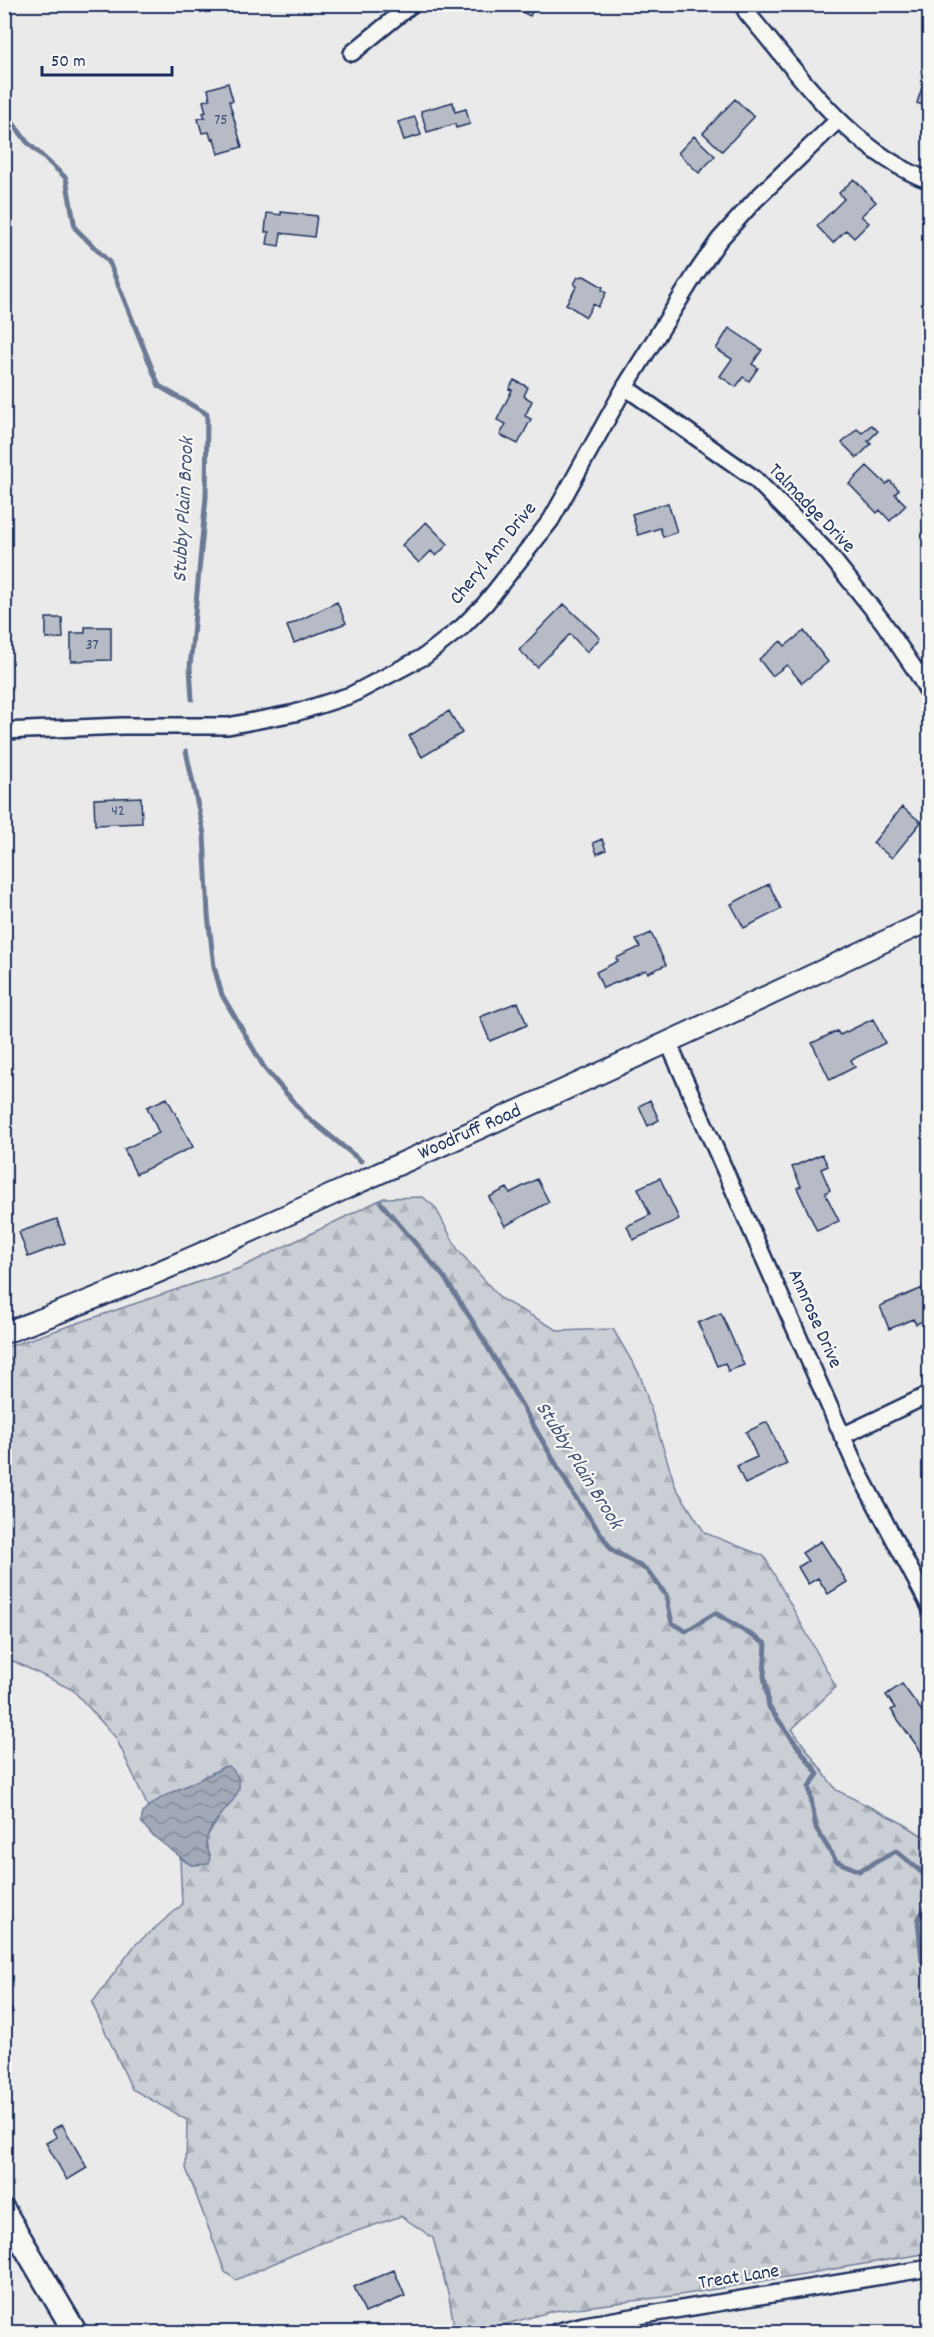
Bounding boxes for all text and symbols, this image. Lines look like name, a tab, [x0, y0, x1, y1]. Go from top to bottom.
scale bar	[42, 39, 172, 77]
text: 50 m	[51, 50, 86, 75]
house number: 75	[214, 109, 228, 132]
water label: Stubby Plain Brook	[166, 434, 204, 583]
street label: Talmadge Drive	[761, 458, 861, 560]
street label: Cheryl Ann Drive	[444, 496, 544, 611]
house number: 37	[85, 634, 99, 657]
house number: 42	[111, 800, 125, 823]
street label: Woodruff Road	[414, 1098, 526, 1168]
street label: Annrose Drive	[780, 1265, 848, 1373]
water label: Stubby Plain Brook	[527, 1396, 630, 1538]
street label: Treat Lane	[697, 2258, 781, 2298]

